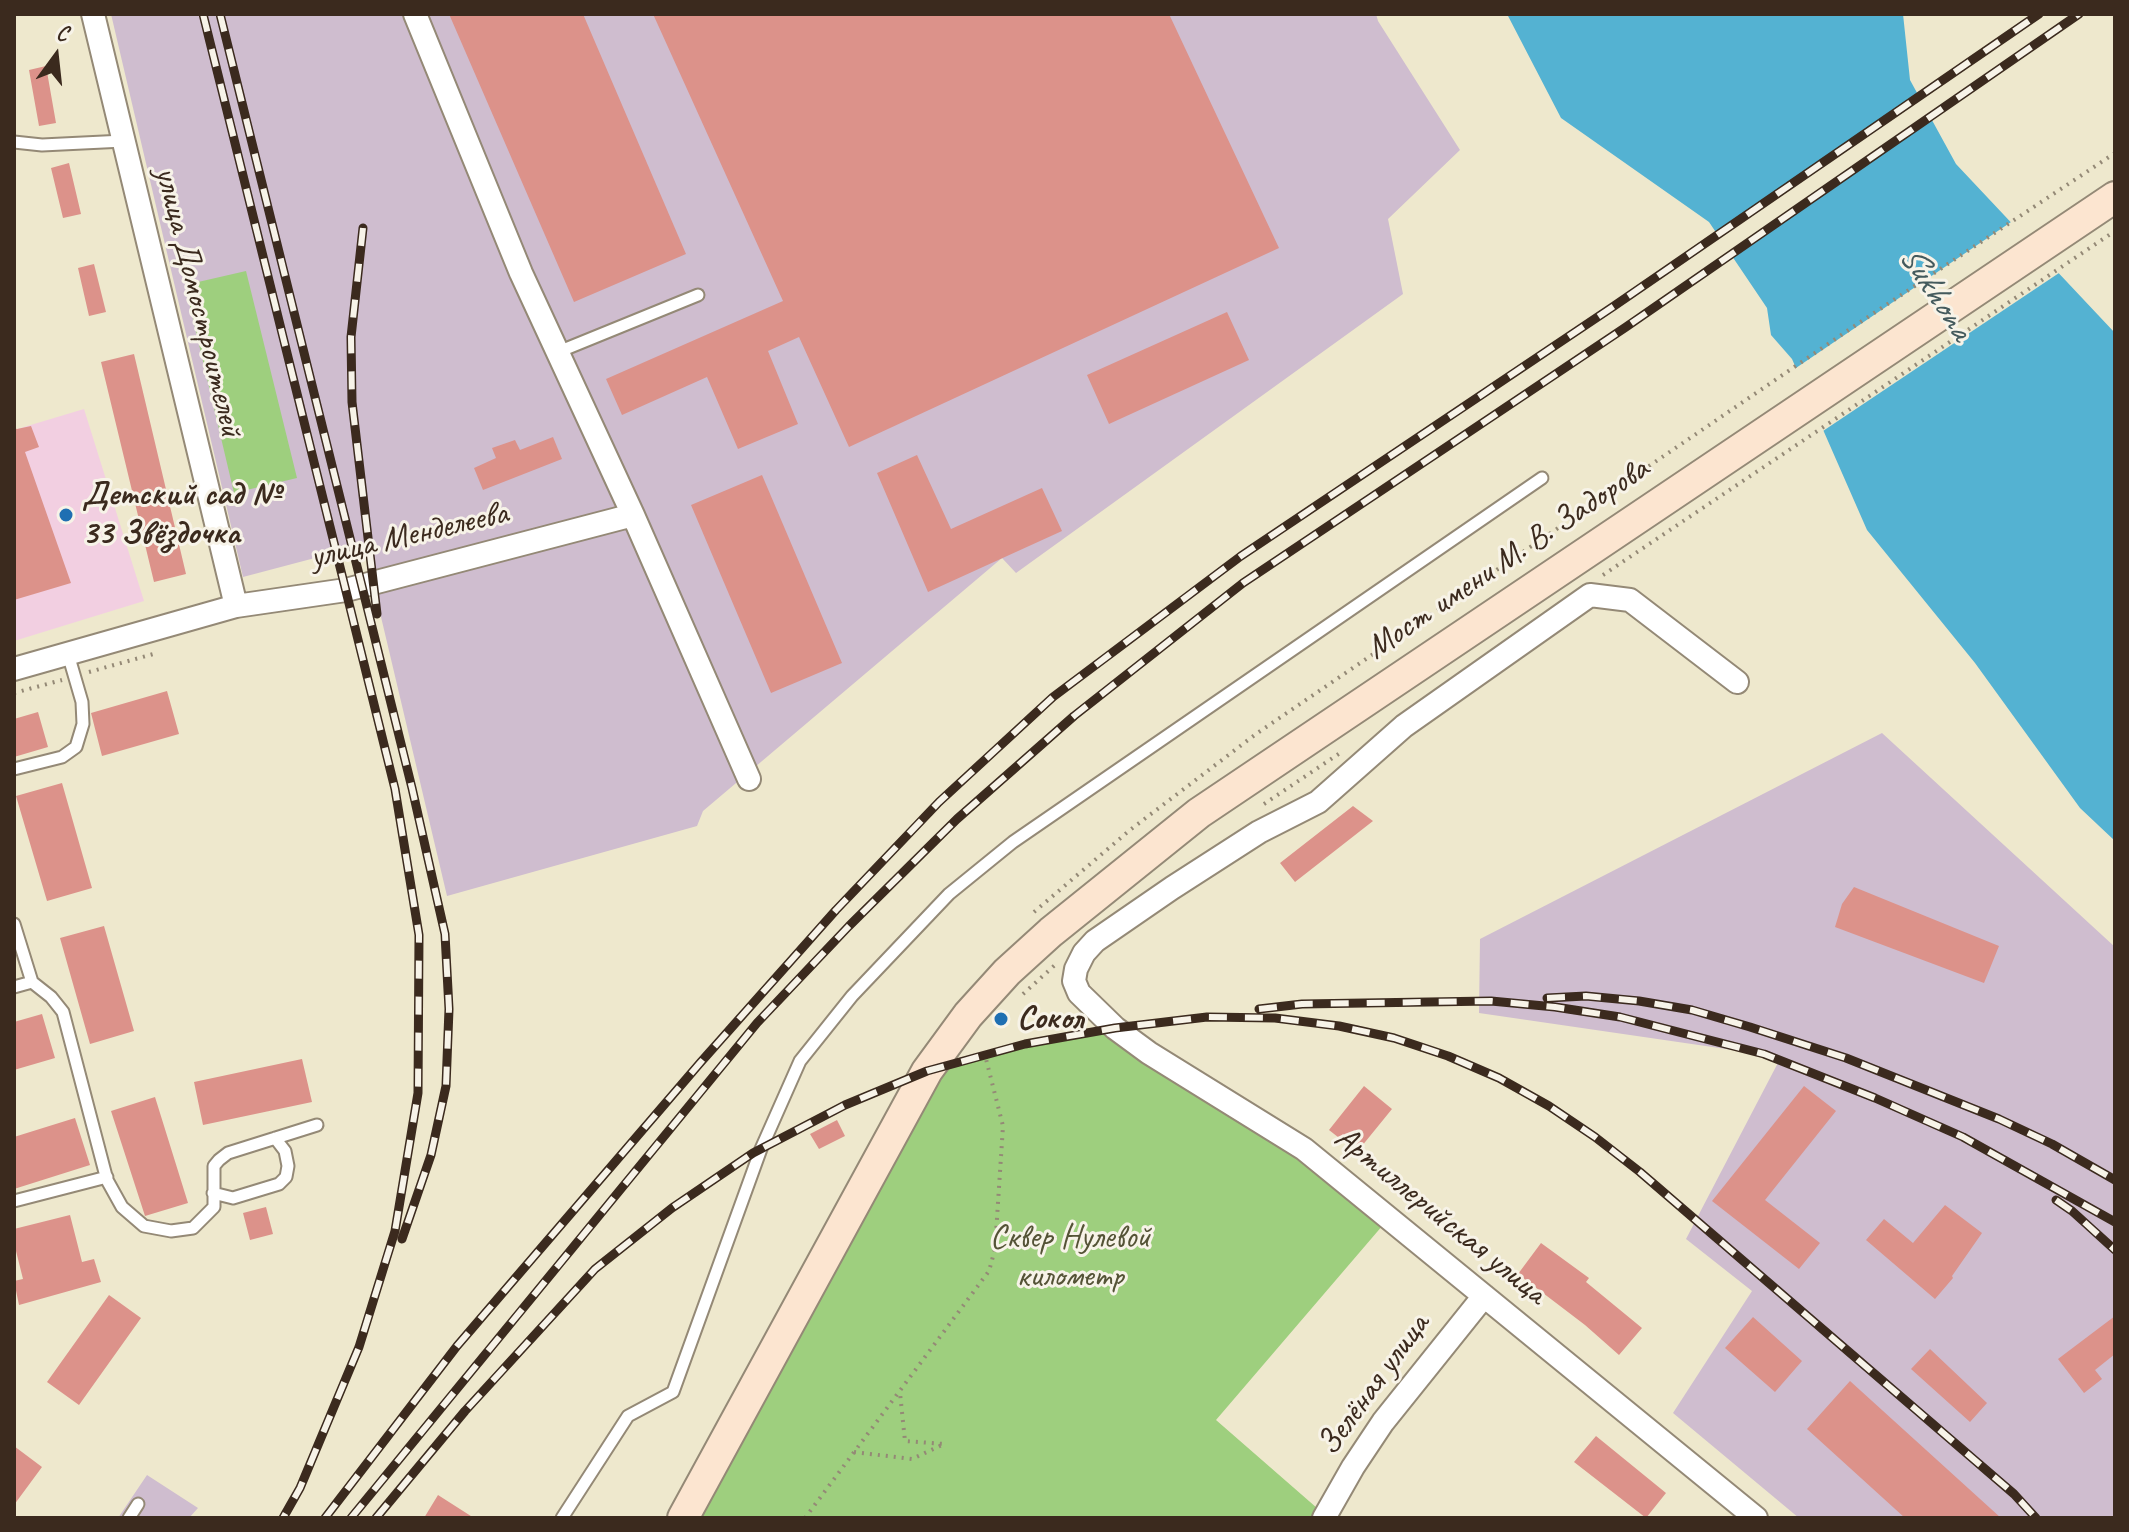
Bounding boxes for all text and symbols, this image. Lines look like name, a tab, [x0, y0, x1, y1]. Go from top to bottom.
north arrow	[16, 16, 96, 96]
text: С	[53, 18, 71, 48]
street label: улица Домостроителей	[145, 163, 251, 441]
water label: Sukhona	[1889, 238, 1981, 348]
street label: Мост имени М. В. Задорова	[1359, 449, 1657, 669]
place label: Детский сад № 33 Звёздочка	[82, 475, 280, 554]
street label: улица Менделеева	[306, 493, 512, 579]
marker: Детский сад № 33 Звёздочка	[57, 506, 75, 524]
place label: Сокол	[1017, 999, 1084, 1039]
marker: Сокол	[992, 1010, 1010, 1028]
street label: Артиллерийская улица	[1326, 1118, 1554, 1314]
park label: Сквер Нулевой километр	[990, 1218, 1150, 1298]
street label: Зелёная улица	[1309, 1306, 1439, 1464]

